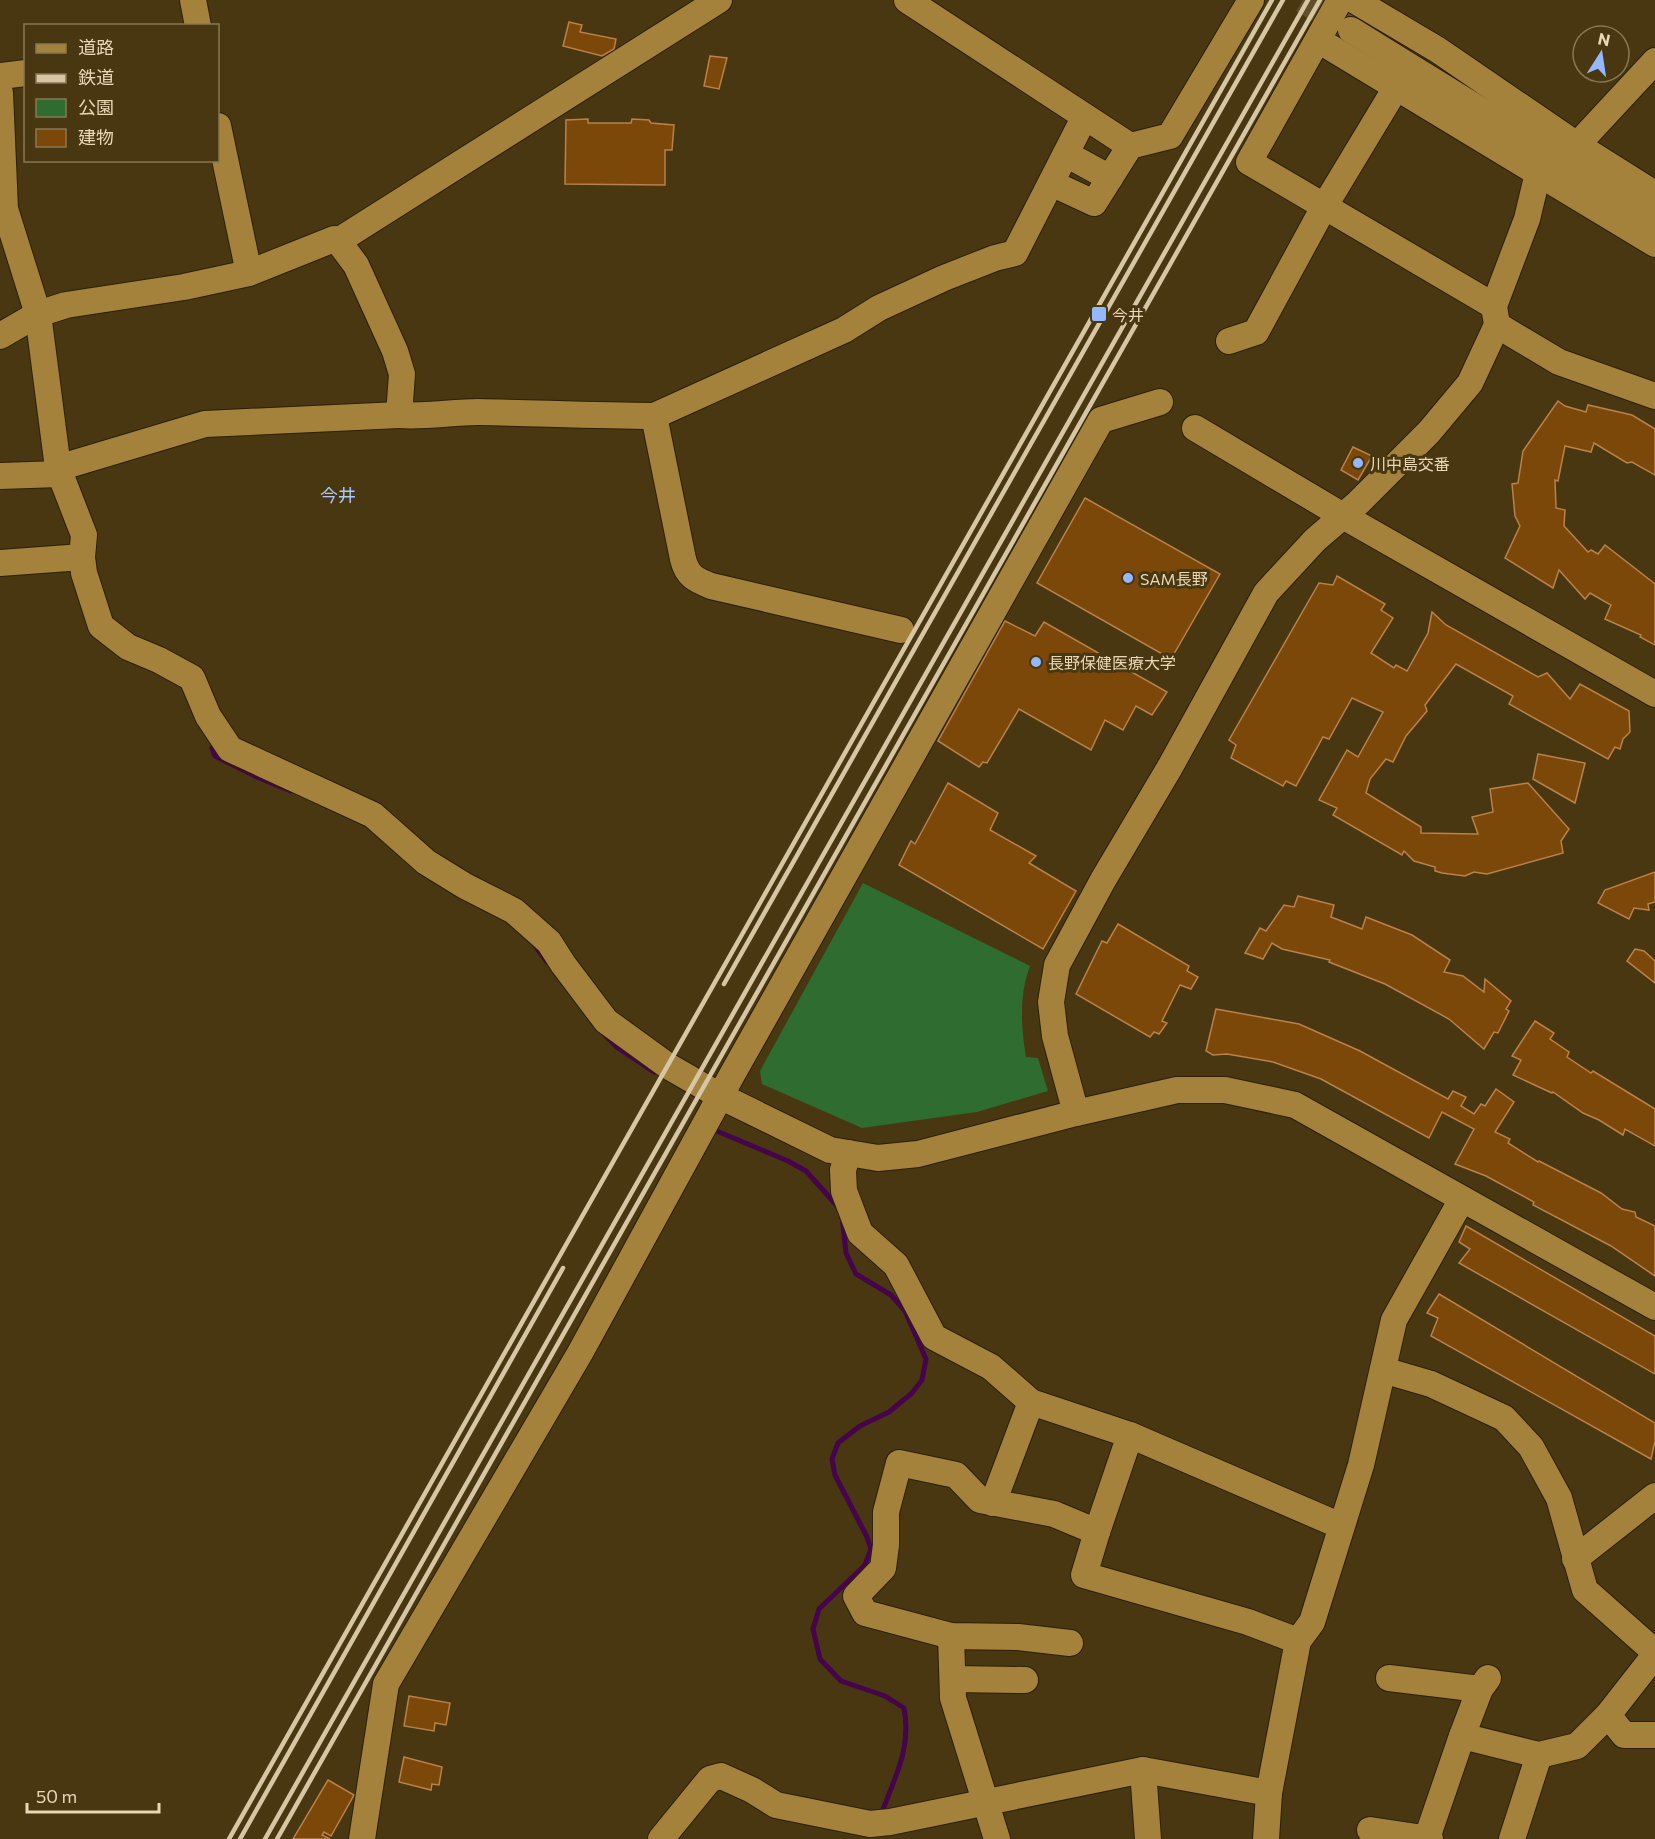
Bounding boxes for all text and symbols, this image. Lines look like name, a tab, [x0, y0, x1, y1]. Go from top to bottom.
legend	[24, 24, 219, 162]
north arrow	[1571, 24, 1631, 84]
text: N	[1596, 28, 1612, 49]
text: 道路	[78, 36, 114, 58]
text: 鉄道	[78, 66, 114, 88]
text: 公園	[78, 96, 114, 118]
text: 建物	[78, 126, 114, 148]
marker: 今井	[1090, 305, 1108, 323]
place label: 今井	[1112, 305, 1144, 324]
place label: 川中島交番	[1370, 454, 1450, 473]
marker: 川中島交番	[1351, 456, 1365, 470]
district label: 今井	[320, 484, 356, 506]
place label: SAM長野	[1140, 569, 1208, 588]
marker: SAM長野	[1121, 571, 1135, 585]
place label: 長野保健医療大学	[1048, 653, 1176, 672]
marker: 長野保健医療大学	[1029, 655, 1043, 669]
scale bar	[27, 1776, 159, 1814]
text: 50 m	[36, 1785, 77, 1807]

